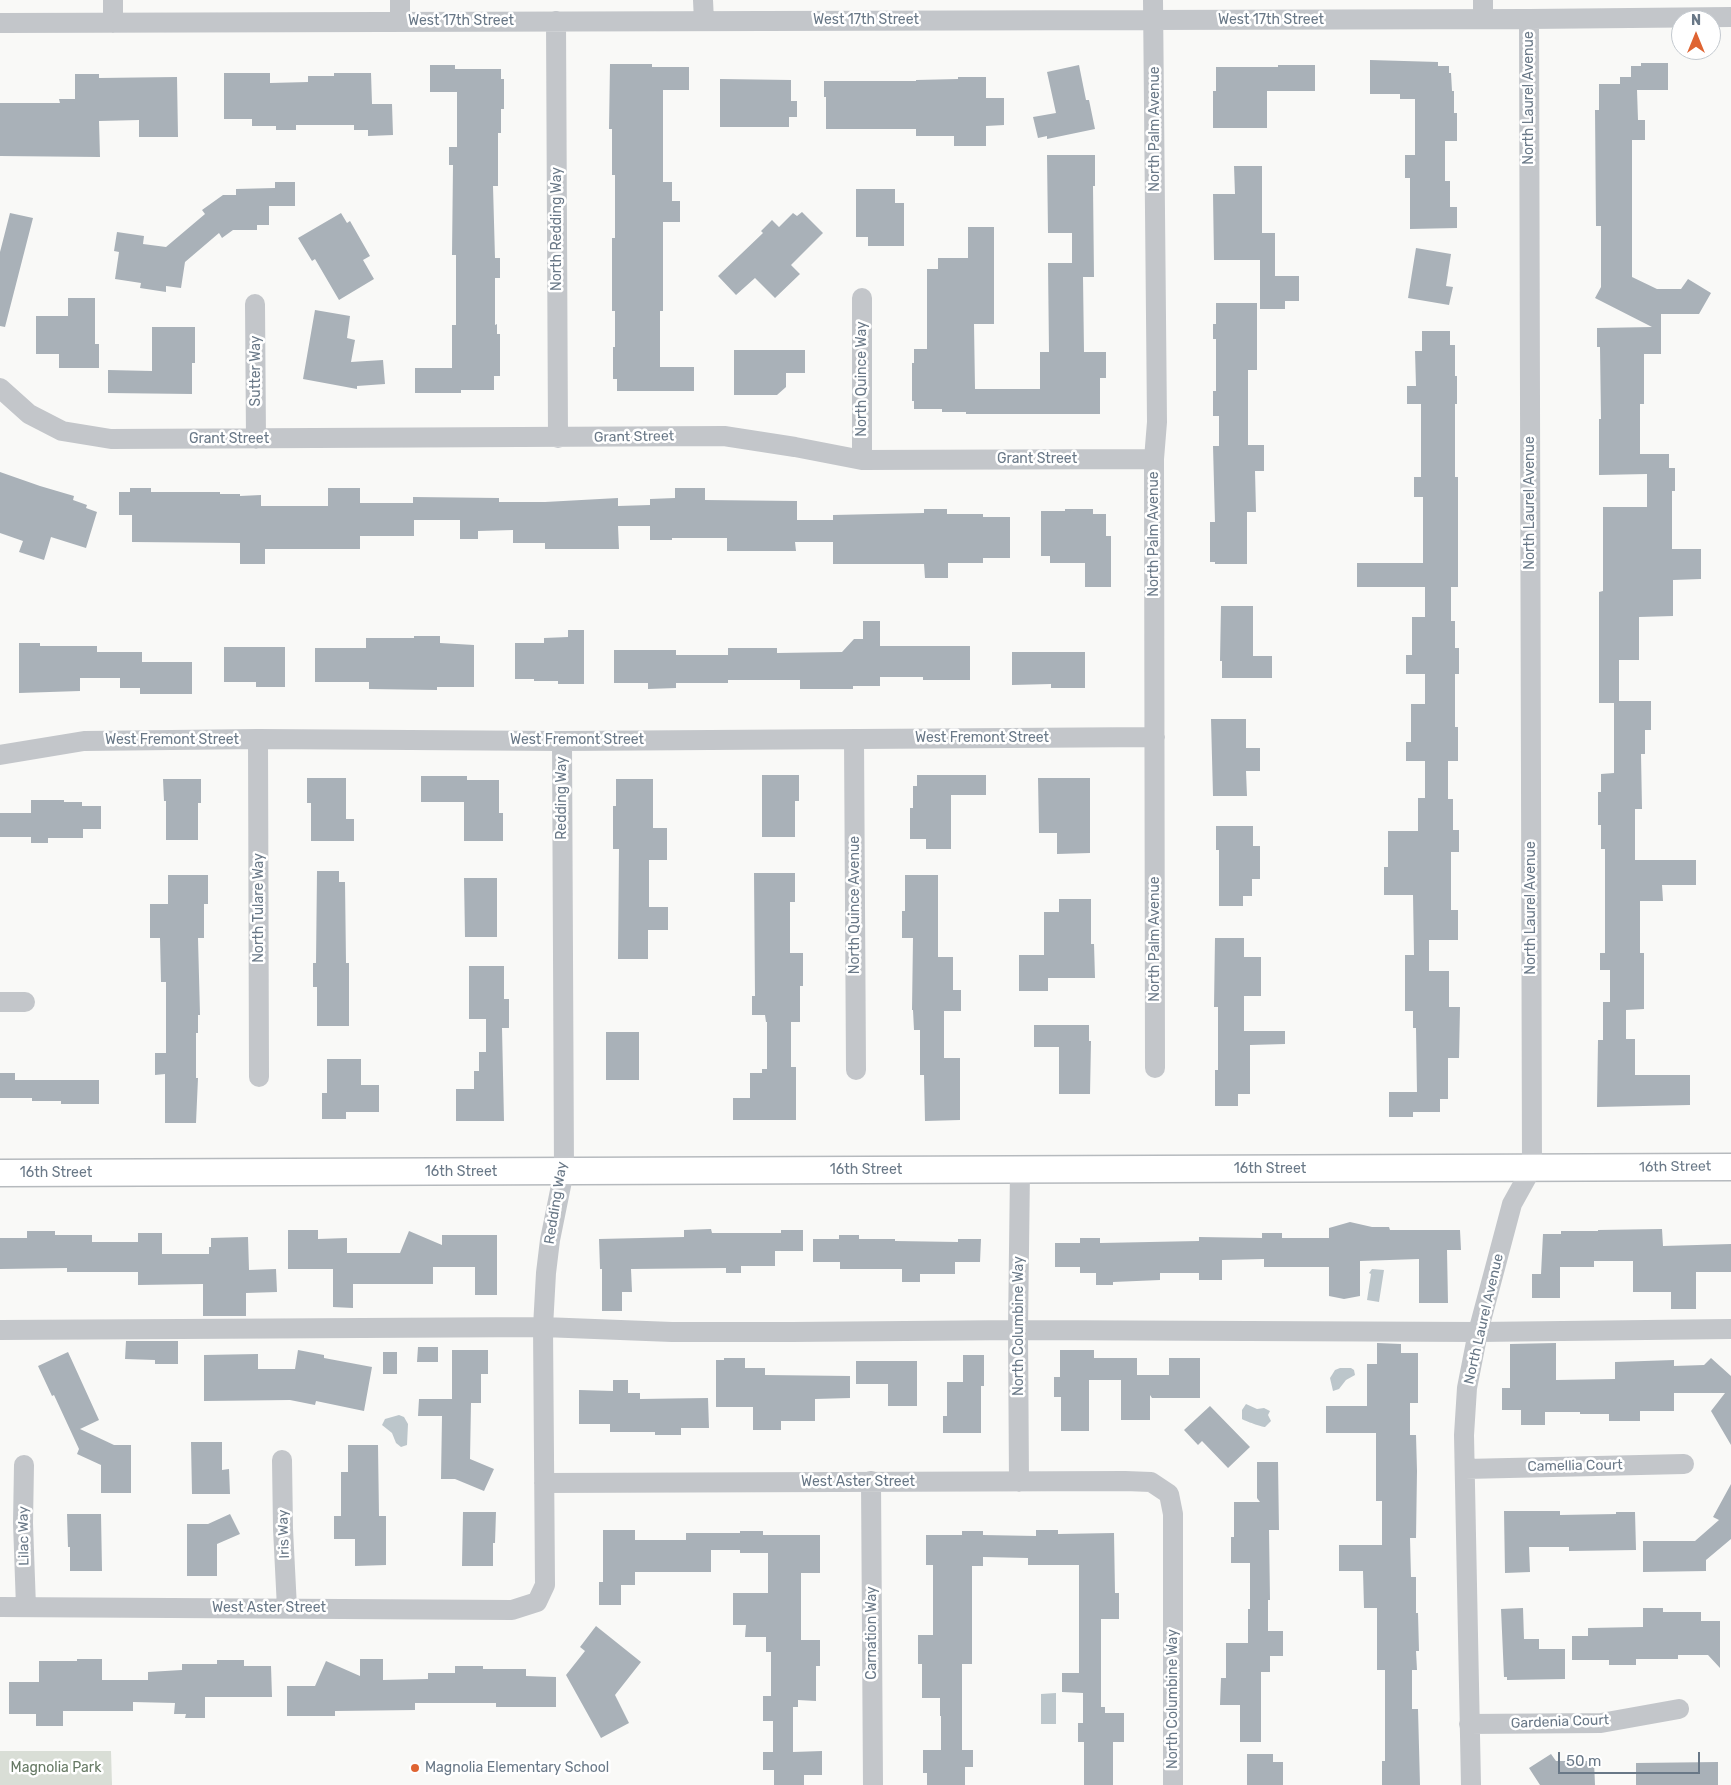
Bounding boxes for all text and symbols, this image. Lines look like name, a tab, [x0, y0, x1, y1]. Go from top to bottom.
north arrow	[1671, 10, 1721, 60]
street label: West 17th Street	[813, 12, 919, 28]
street label: West 17th Street	[1218, 12, 1324, 28]
text: N	[1691, 12, 1701, 29]
street label: West 17th Street	[408, 13, 514, 29]
street label: North Laurel Avenue	[1521, 31, 1537, 165]
street label: North Palm Avenue	[1147, 66, 1163, 192]
street label: North Redding Way	[549, 167, 565, 291]
street label: North Quince Way	[854, 321, 870, 437]
street label: Sutter Way	[248, 336, 264, 406]
street label: Grant Street	[594, 428, 674, 446]
street label: Grant Street	[189, 431, 269, 447]
street label: North Laurel Avenue	[1522, 436, 1538, 570]
street label: Grant Street	[997, 451, 1077, 467]
street label: North Palm Avenue	[1146, 471, 1162, 597]
street label: West Fremont Street	[915, 730, 1049, 746]
street label: West Fremont Street	[105, 732, 239, 748]
street label: West Fremont Street	[510, 732, 644, 748]
street label: Redding Way	[554, 756, 570, 840]
street label: North Quince Avenue	[847, 836, 863, 974]
street label: North Laurel Avenue	[1523, 841, 1539, 975]
street label: North Tulare Way	[251, 853, 267, 963]
street label: North Palm Avenue	[1147, 876, 1163, 1002]
street label: 16th Street	[1639, 1158, 1711, 1176]
street label: Redding Way	[541, 1160, 571, 1246]
street label: 16th Street	[1234, 1161, 1306, 1177]
street label: 16th Street	[830, 1162, 902, 1178]
street label: 16th Street	[425, 1164, 497, 1180]
street label: 16th Street	[20, 1165, 92, 1181]
street label: North Laurel Avenue	[1461, 1252, 1507, 1386]
street label: North Columbine Way	[1011, 1256, 1027, 1396]
street label: Camellia Court	[1527, 1457, 1623, 1475]
street label: West Aster Street	[801, 1474, 915, 1490]
street label: Lilac Way	[15, 1506, 33, 1566]
street label: Iris Way	[275, 1509, 293, 1559]
street label: Carnation Way	[864, 1586, 880, 1680]
street label: West Aster Street	[212, 1600, 326, 1616]
street label: North Columbine Way	[1165, 1629, 1181, 1769]
street label: Gardenia Court	[1511, 1712, 1609, 1732]
scale bar	[1561, 1742, 1704, 1774]
text: 50 m	[1566, 1752, 1601, 1770]
park label: Magnolia Park	[11, 1760, 101, 1776]
place label: Magnolia Elementary School	[425, 1760, 609, 1776]
marker: Magnolia Elementary School	[409, 1762, 421, 1774]

